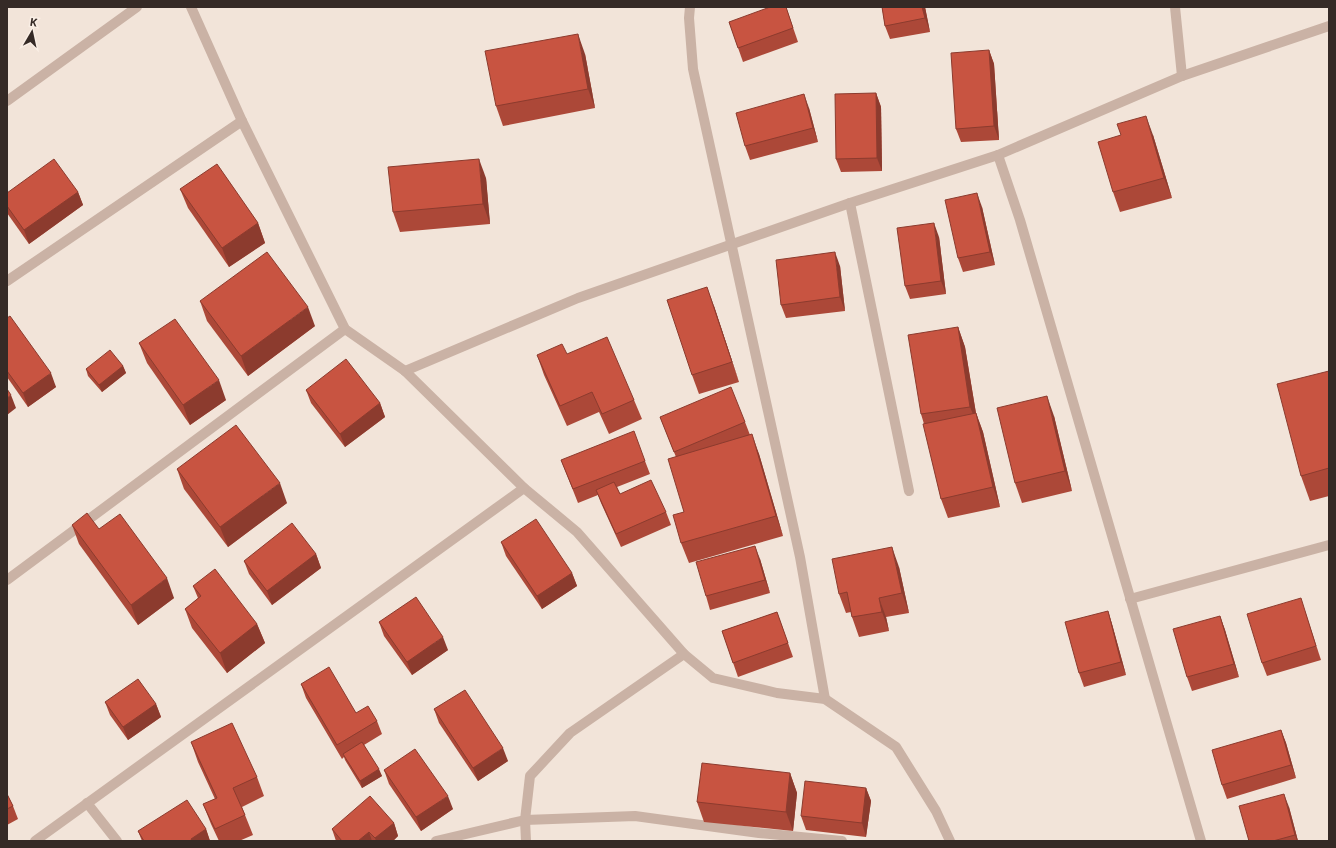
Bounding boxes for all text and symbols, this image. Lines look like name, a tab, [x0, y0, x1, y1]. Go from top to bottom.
north arrow	[12, 12, 52, 52]
text: K	[29, 14, 39, 30]

